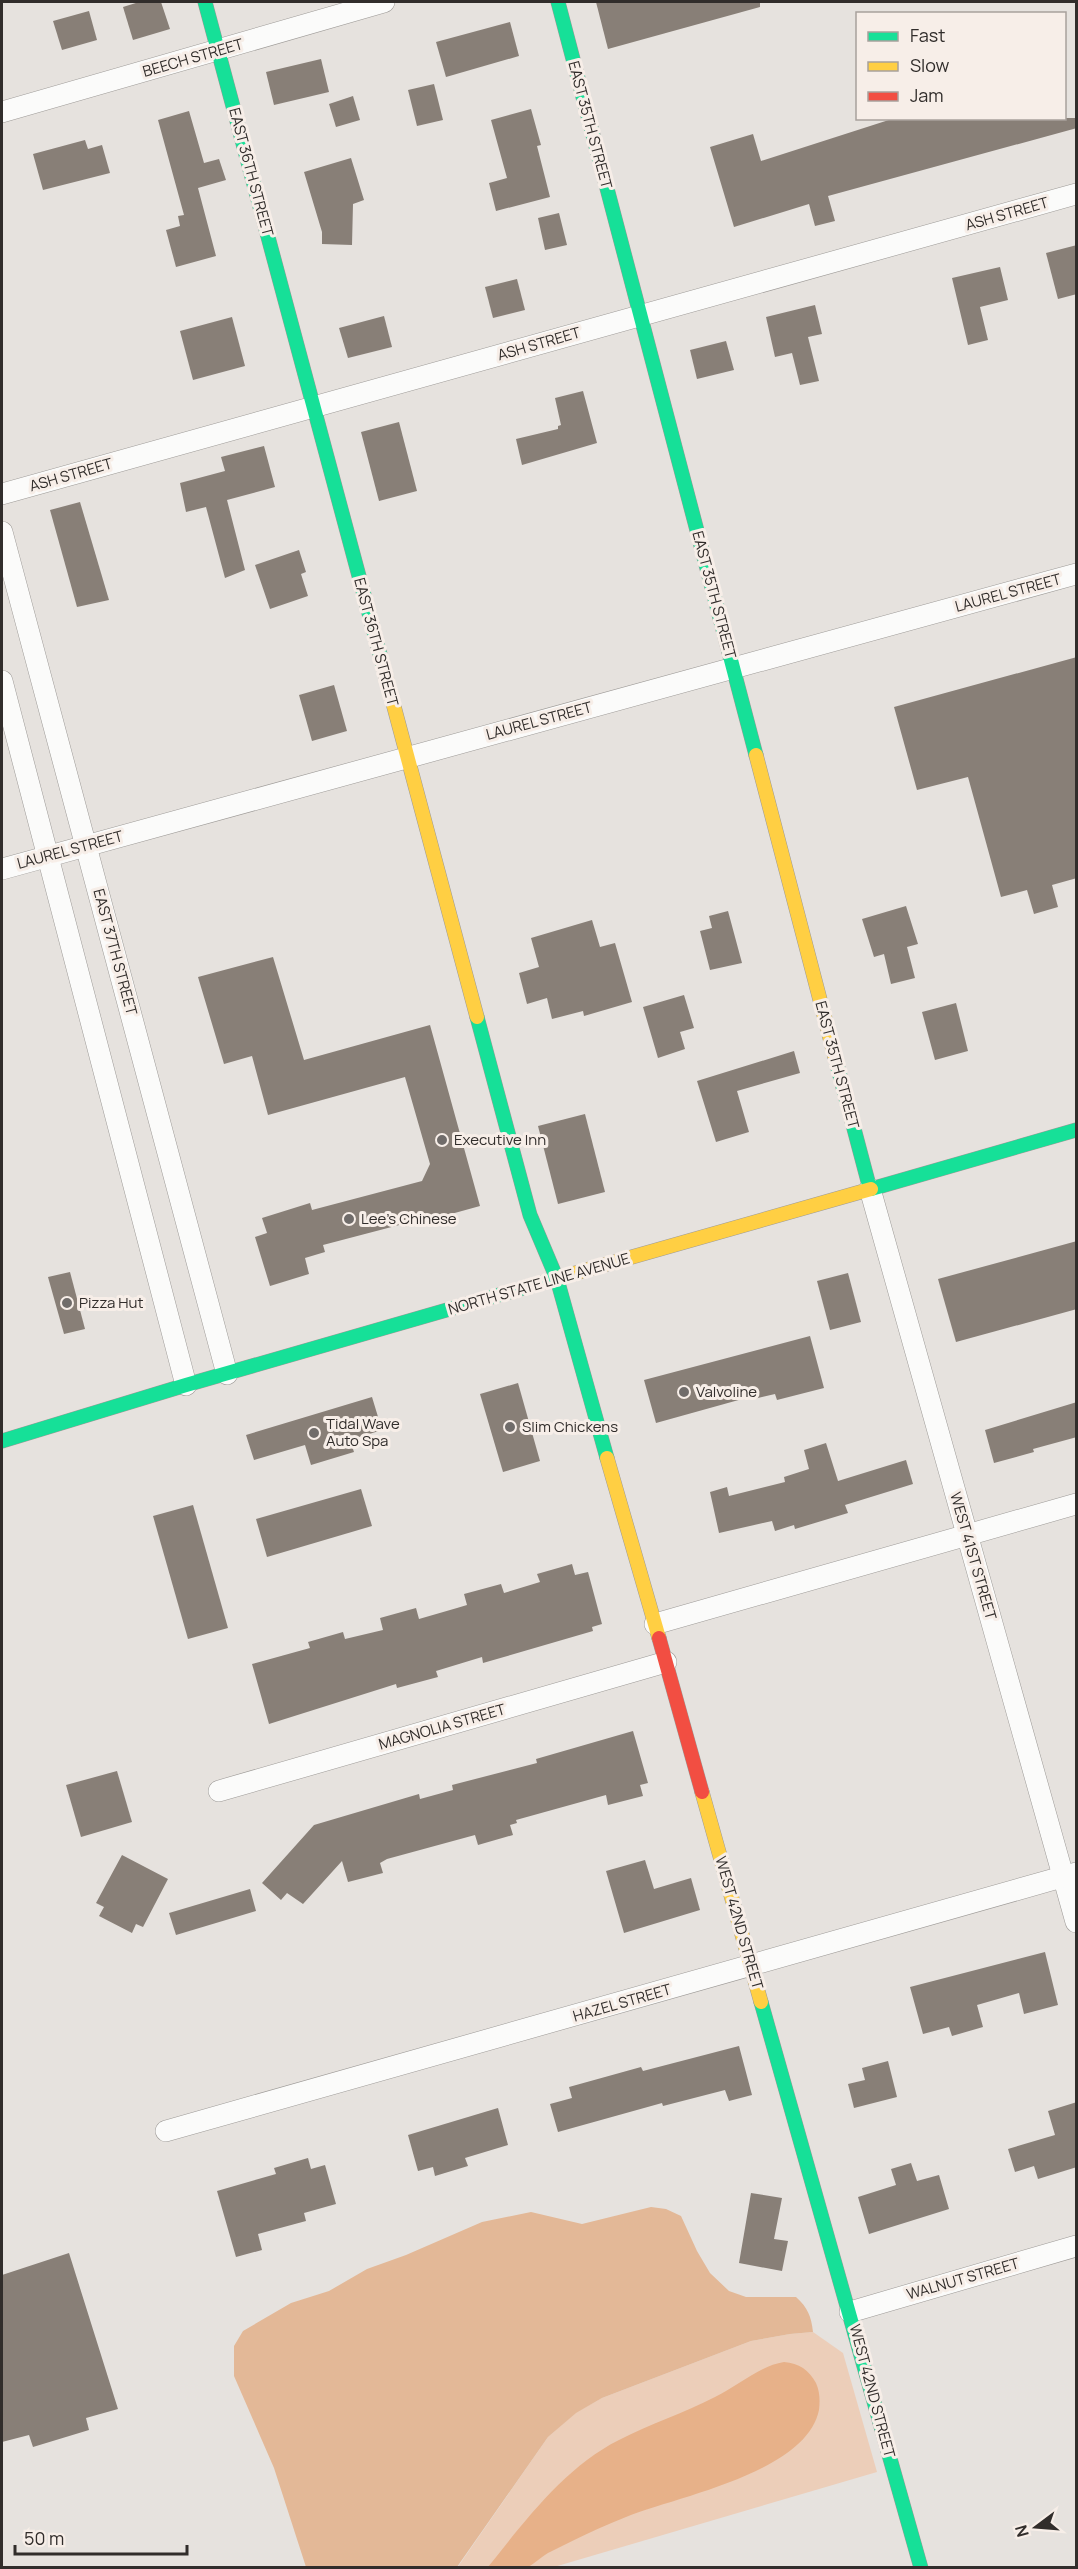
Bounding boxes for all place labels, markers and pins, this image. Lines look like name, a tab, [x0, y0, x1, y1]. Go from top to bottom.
place label: Executive Inn	[454, 1129, 546, 1150]
marker: Executive Inn	[435, 1133, 449, 1147]
place label: Lee's Chinese	[361, 1208, 457, 1229]
marker: Lee's Chinese	[342, 1212, 356, 1226]
place label: Pizza Hut	[79, 1292, 144, 1313]
marker: Pizza Hut	[60, 1296, 74, 1310]
place label: Valvoline	[696, 1381, 757, 1402]
marker: Valvoline	[677, 1385, 691, 1399]
place label: Tidal Wave Auto Spa	[326, 1413, 400, 1451]
place label: Slim Chickens	[522, 1416, 618, 1437]
marker: Slim Chickens	[503, 1420, 517, 1434]
marker: Tidal Wave Auto Spa	[307, 1426, 321, 1440]

